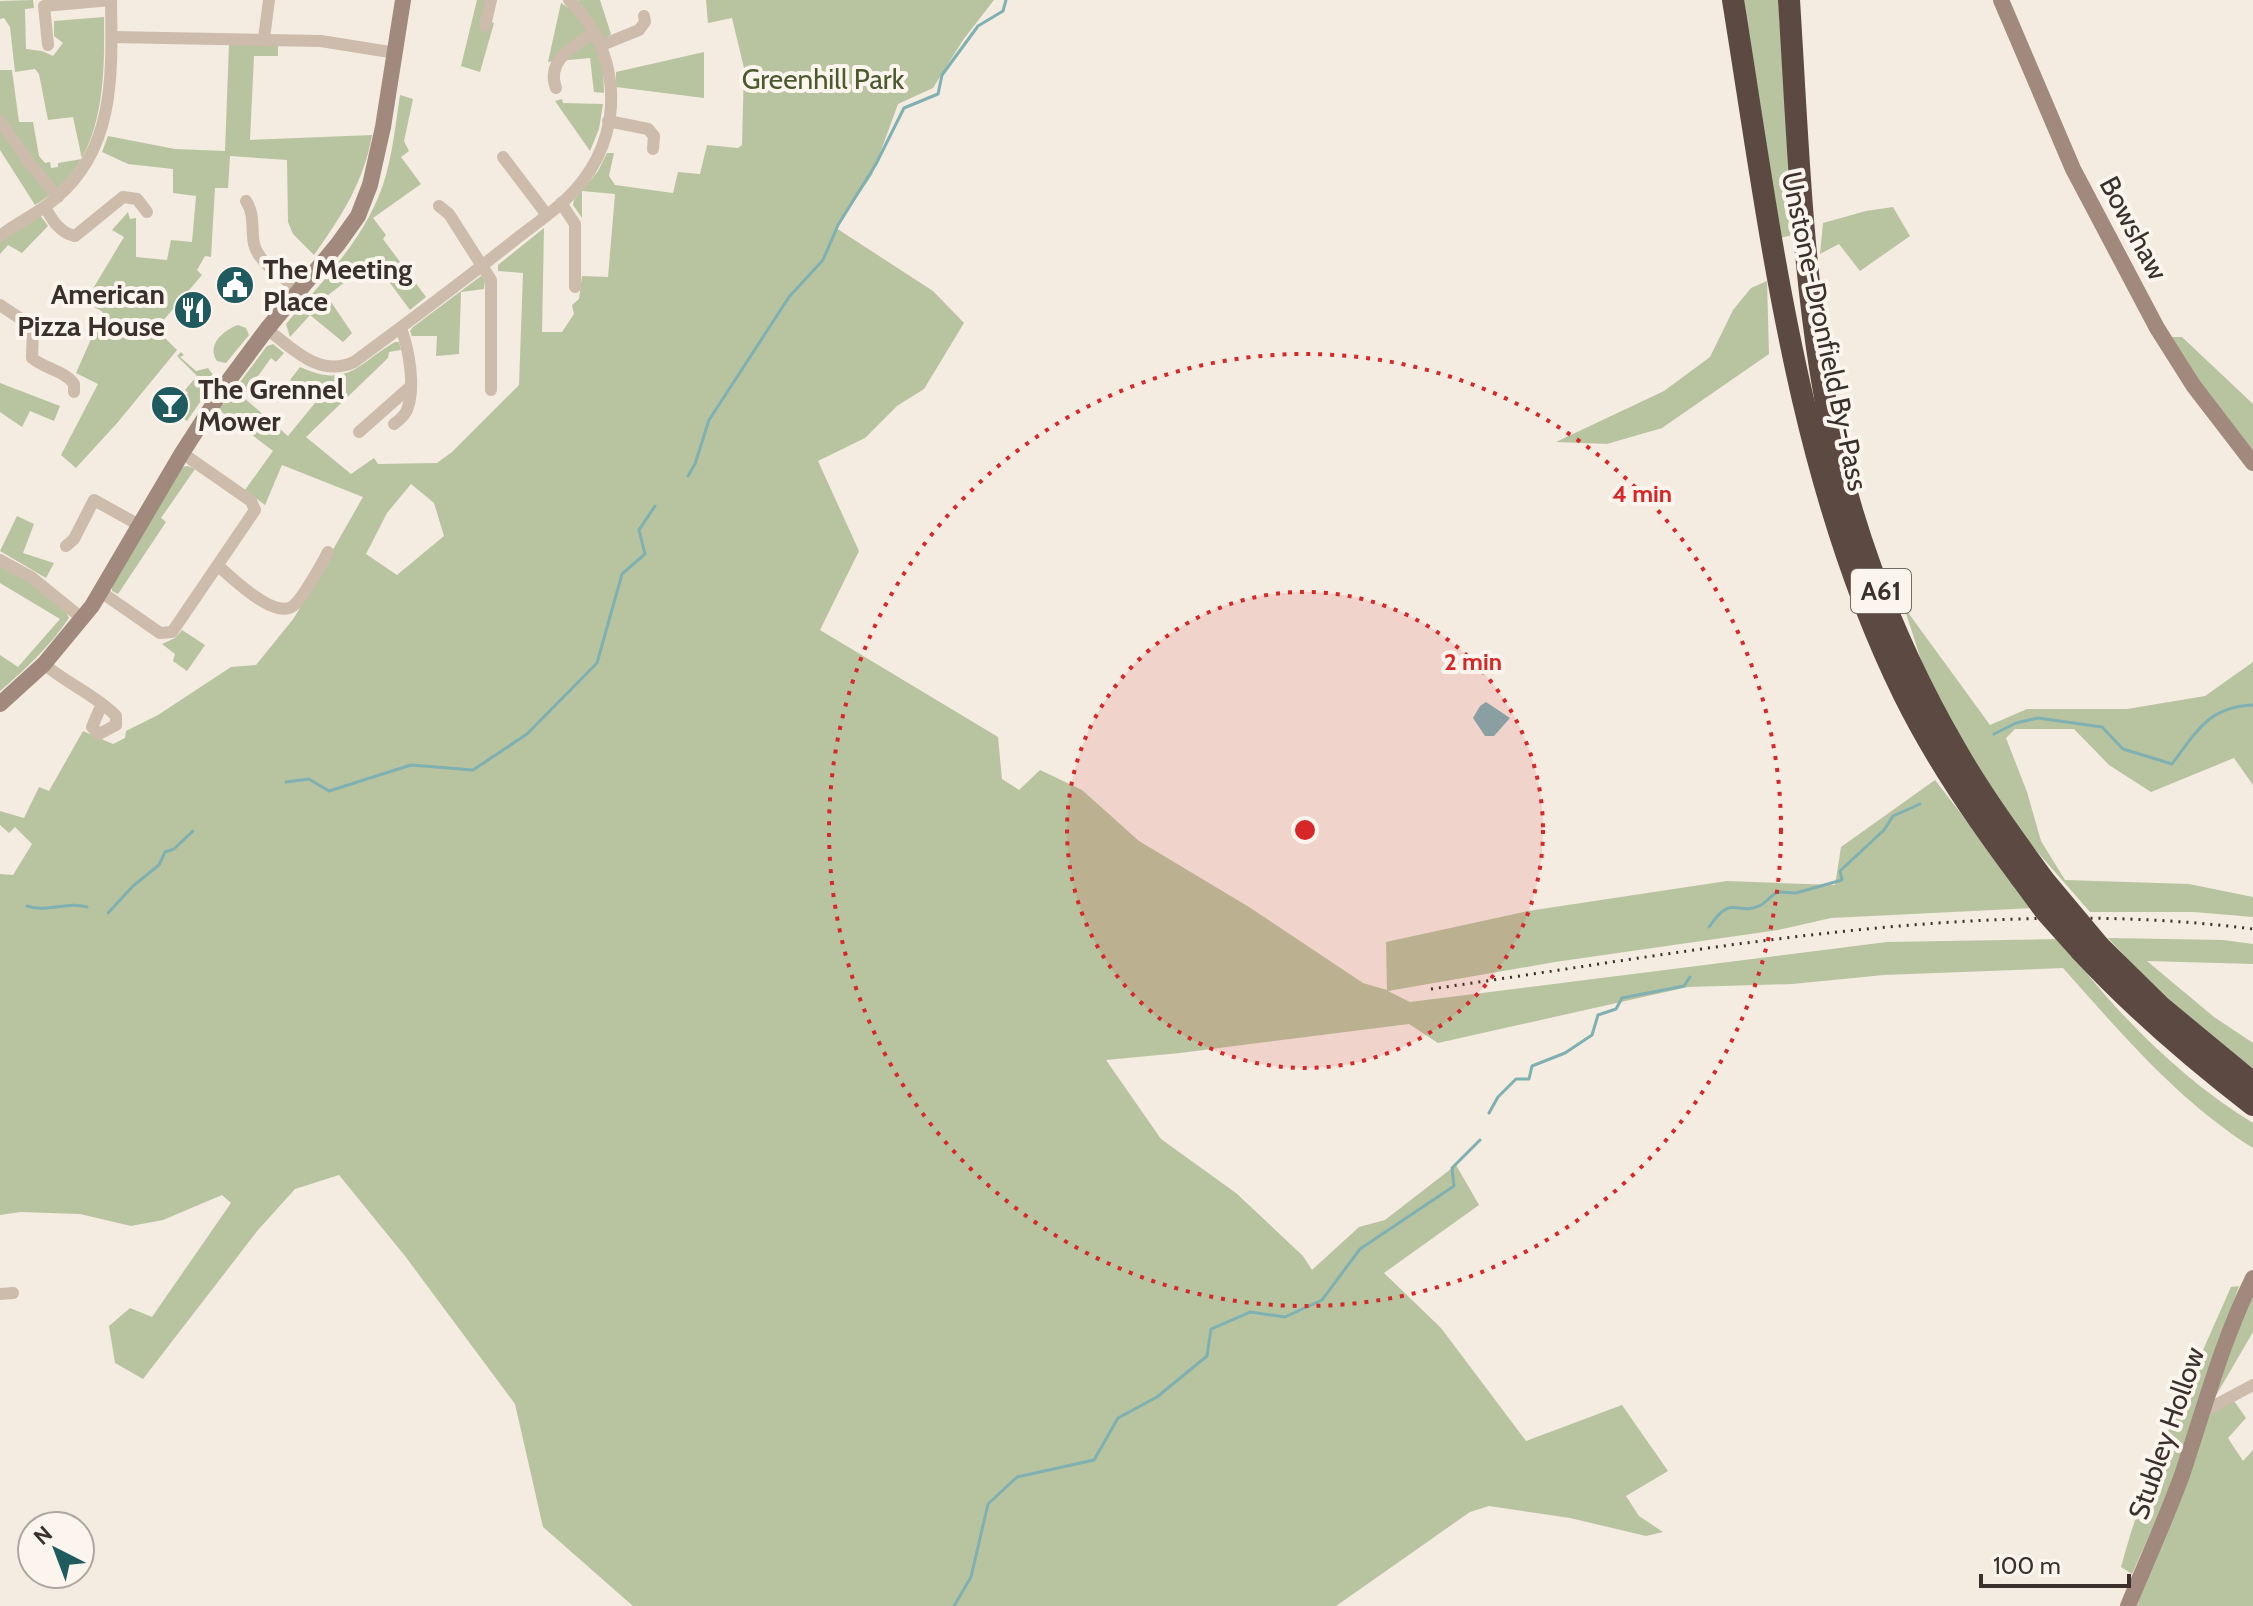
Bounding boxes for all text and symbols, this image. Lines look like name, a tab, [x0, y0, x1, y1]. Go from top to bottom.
park label: Greenhill Park	[742, 62, 905, 96]
street label: Unstone-Dronfield By-Pass	[1775, 168, 1875, 494]
street label: Bowshaw	[2093, 170, 2175, 286]
place label: The Meeting Place	[263, 252, 412, 318]
public building icon: The Meeting Place	[214, 264, 256, 306]
place label: American Pizza House	[17, 277, 165, 343]
restaurant icon: American Pizza House	[172, 289, 214, 331]
place label: The Grennel Mower	[198, 372, 344, 438]
bar icon: The Grennel Mower	[149, 384, 191, 426]
text: 4 min	[1612, 479, 1672, 508]
road number: A61	[1851, 569, 1911, 613]
text: 2 min	[1444, 647, 1502, 676]
centre of rings	[1291, 816, 1319, 844]
street label: Stubley Hollow	[2121, 1342, 2211, 1524]
north arrow	[16, 1510, 96, 1590]
text: N	[28, 1520, 58, 1551]
scale bar	[1981, 1538, 2129, 1588]
text: 100 m	[1993, 1551, 2061, 1580]

